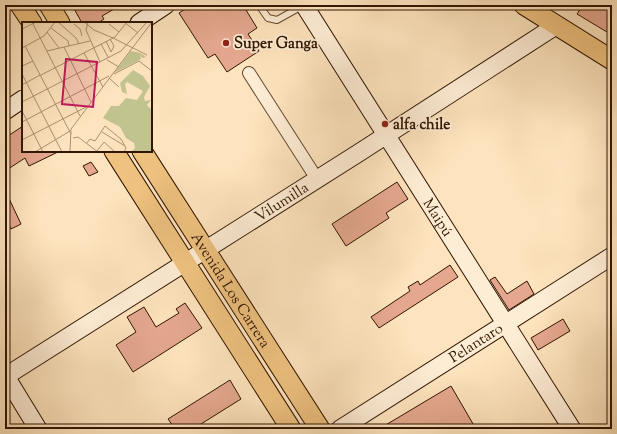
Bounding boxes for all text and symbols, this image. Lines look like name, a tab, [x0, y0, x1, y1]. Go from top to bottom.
inset map	[22, 22, 152, 152]
place label: Super Ganga	[234, 34, 318, 55]
marker: Super Ganga	[221, 38, 231, 48]
place label: alfa chile	[393, 115, 450, 136]
marker: alfa chile	[380, 119, 390, 129]
street label: Vilumilla	[251, 178, 313, 228]
street label: Maipú	[417, 195, 457, 242]
street label: Avenida Los Carrera	[185, 229, 275, 353]
street label: Pelantaro	[446, 319, 508, 369]

